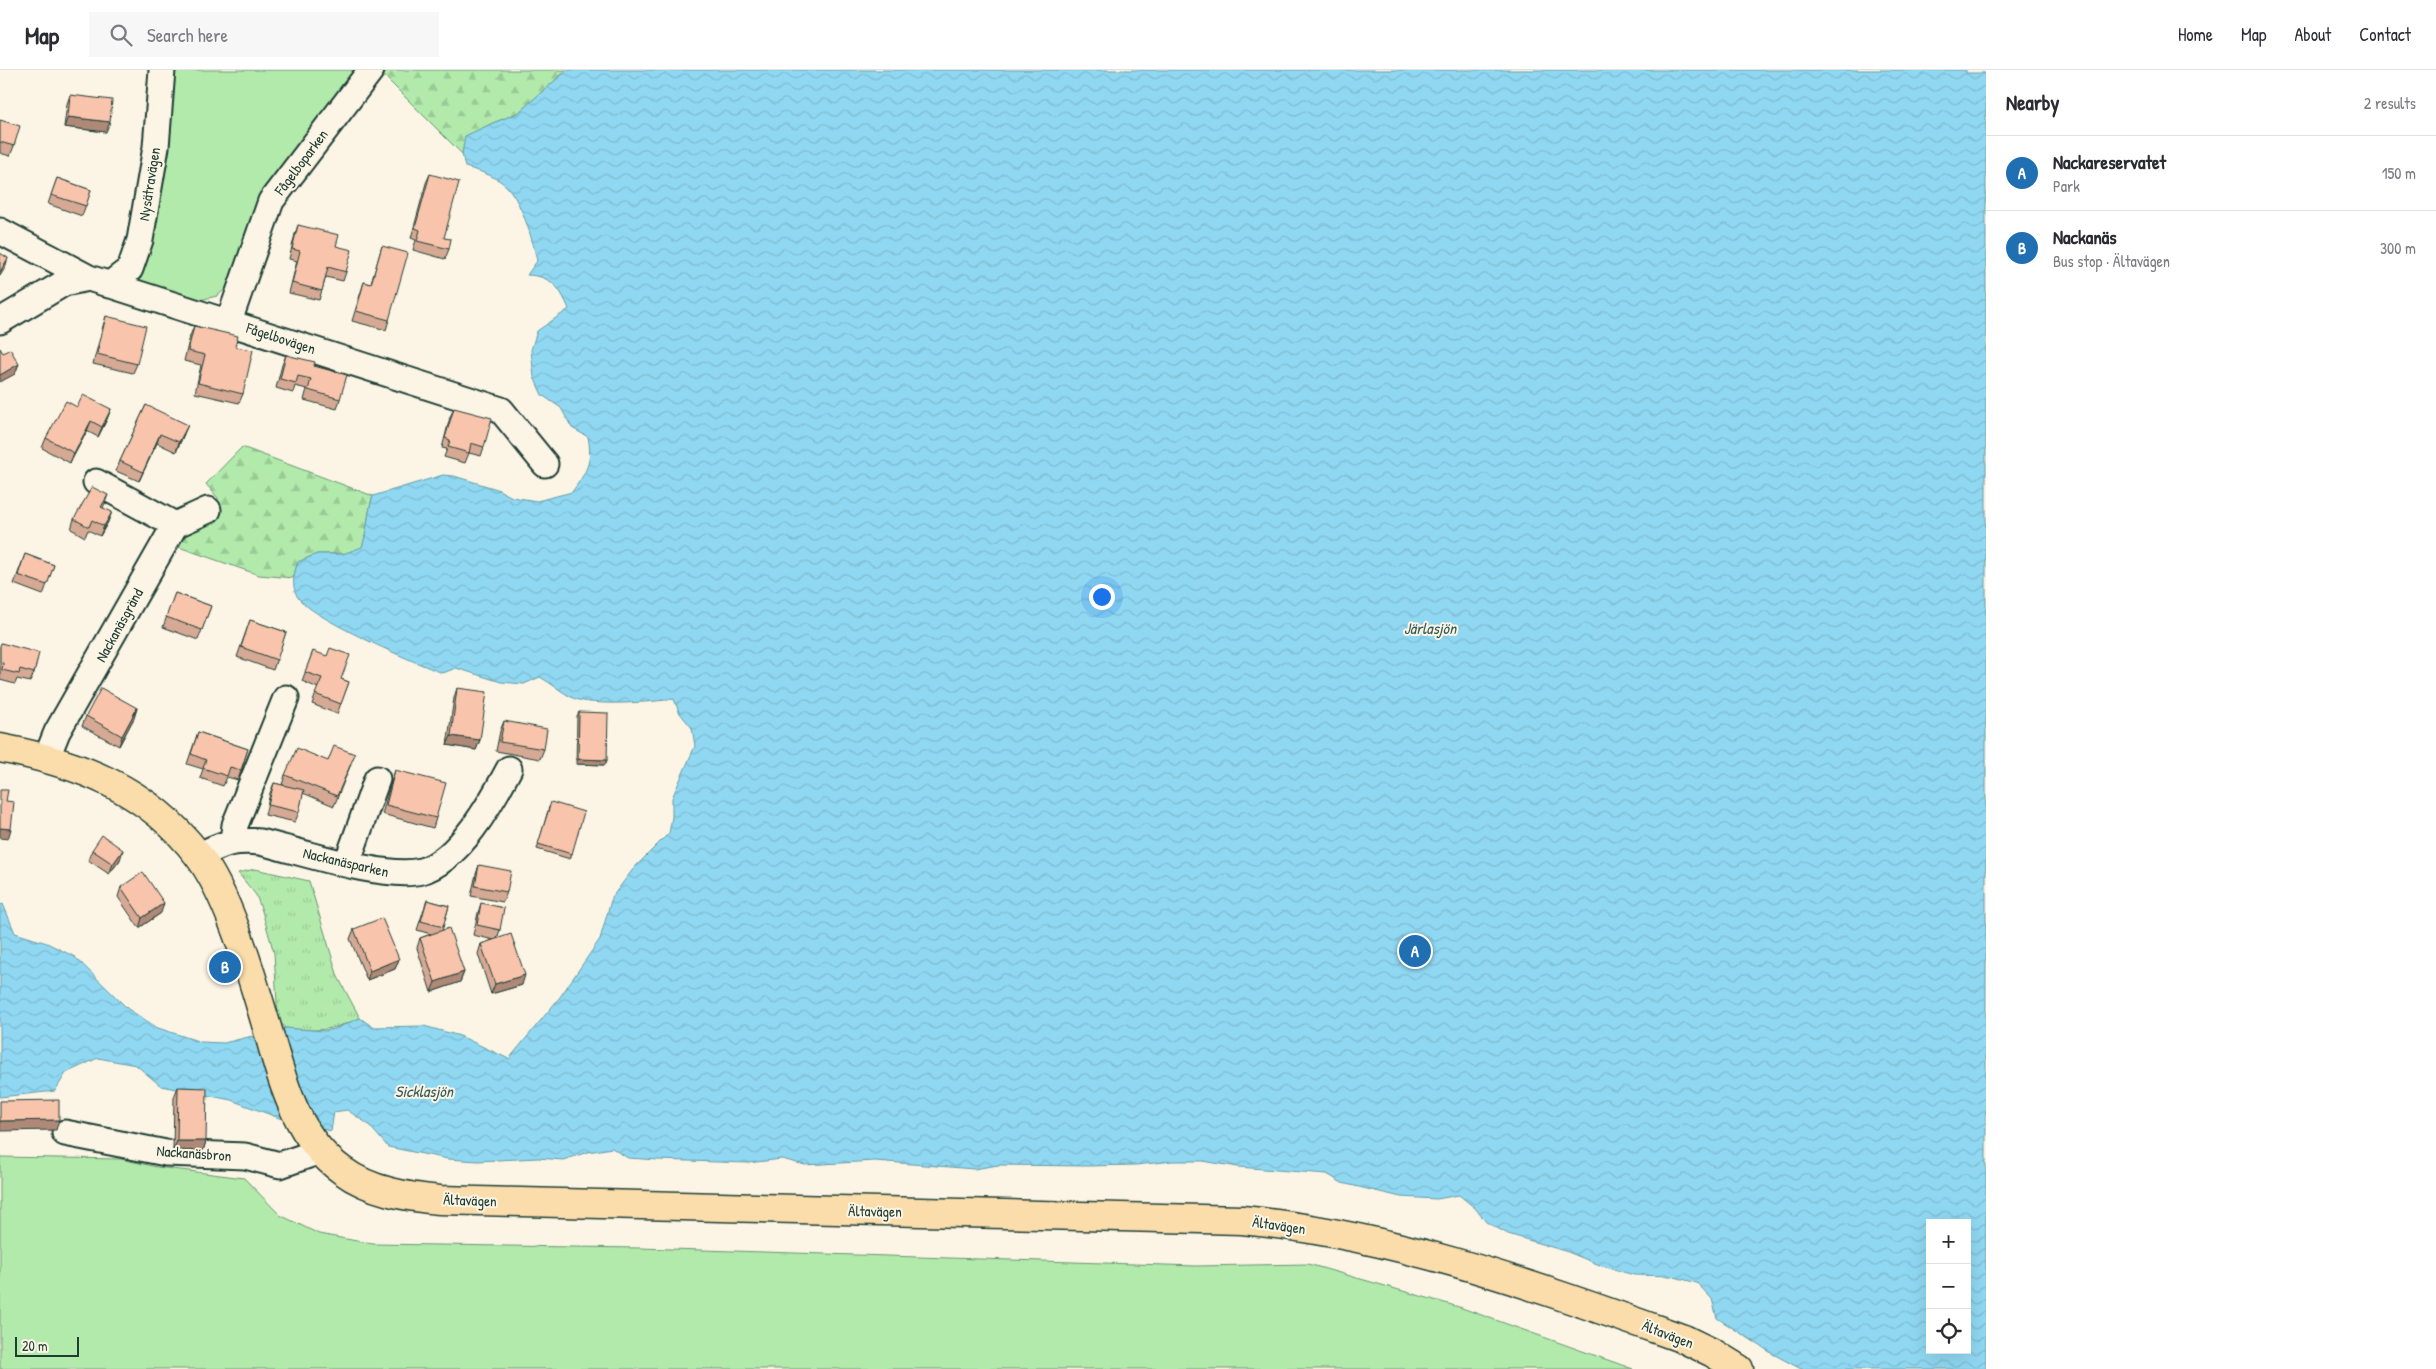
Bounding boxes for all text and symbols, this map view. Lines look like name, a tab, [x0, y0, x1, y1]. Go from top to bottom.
search box	[89, 12, 439, 57]
text: Map	[25, 19, 59, 51]
icon: search	[107, 21, 135, 49]
text: Search here	[147, 22, 228, 48]
text: Home	[2178, 22, 2213, 47]
text: Map	[2241, 22, 2266, 47]
text: About	[2294, 22, 2331, 47]
text: Contact	[2359, 22, 2411, 47]
text: Nearby	[2006, 88, 2059, 117]
text: 2 results	[2364, 92, 2416, 114]
street label: Fågelboparken	[269, 125, 333, 200]
street label: Nysätravägen	[133, 146, 165, 222]
text: Nackareservatet	[2053, 149, 2166, 175]
text: A	[2018, 162, 2026, 184]
text: 150 m	[2382, 162, 2416, 184]
text: Park	[2053, 175, 2080, 197]
text: Nackanäs	[2053, 224, 2117, 250]
text: B	[2018, 237, 2026, 259]
text: 300 m	[2380, 237, 2416, 259]
text: Bus stop · Ältavägen	[2053, 250, 2170, 272]
street label: Fågelbovägen	[243, 317, 319, 359]
street label: Nackanäsgränd	[90, 584, 148, 666]
your location	[1089, 584, 1115, 610]
water label: Järlasjön	[1404, 617, 1458, 639]
street label: Nackanäsparken	[301, 842, 391, 882]
pin: A	[1399, 932, 1431, 970]
pin: B	[209, 948, 241, 986]
water label: Sicklasjön	[395, 1080, 455, 1102]
street label: Nackanäsbron	[156, 1140, 232, 1166]
street label: Ältavägen	[443, 1189, 497, 1211]
street label: Ältavägen	[848, 1200, 902, 1222]
street label: Ältavägen	[1251, 1211, 1307, 1239]
map controls	[1926, 1219, 1971, 1354]
button: +	[1926, 1219, 1971, 1264]
button: −	[1926, 1264, 1971, 1309]
button: locate	[1926, 1309, 1971, 1354]
street label: Ältavägen	[1639, 1315, 1697, 1353]
scale bar	[15, 1334, 79, 1357]
text: 20 m	[22, 1336, 48, 1355]

